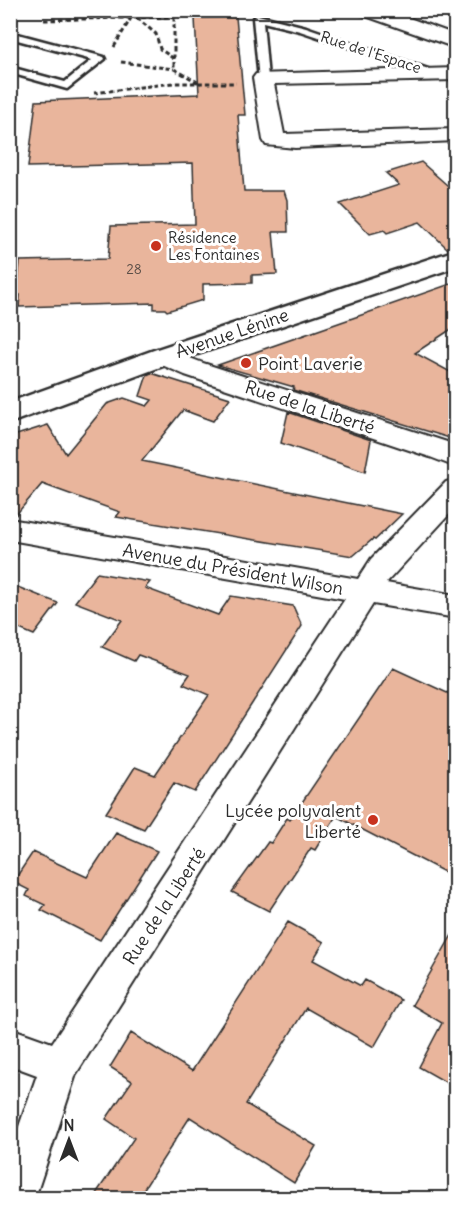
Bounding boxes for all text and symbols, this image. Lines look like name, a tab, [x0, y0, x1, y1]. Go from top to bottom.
street label: Rue de l'Espace	[318, 27, 424, 77]
place label: Résidence Les Fontaines	[168, 228, 260, 264]
marker: Résidence Les Fontaines	[149, 239, 163, 253]
house number: 28	[126, 260, 142, 278]
street label: Avenue Lénine	[172, 303, 292, 363]
place label: Point Laverie	[258, 352, 363, 375]
marker: Point Laverie	[239, 356, 253, 370]
street label: Rue de la Liberté	[242, 375, 378, 439]
street label: Avenue du Président Wilson	[121, 538, 345, 600]
place label: Lycée polyvalent Liberté	[225, 799, 361, 843]
marker: Lycée polyvalent Liberté	[366, 813, 380, 827]
street label: Rue de la Liberté	[118, 843, 210, 969]
north arrow	[39, 1110, 99, 1170]
text: N	[63, 1115, 75, 1135]

